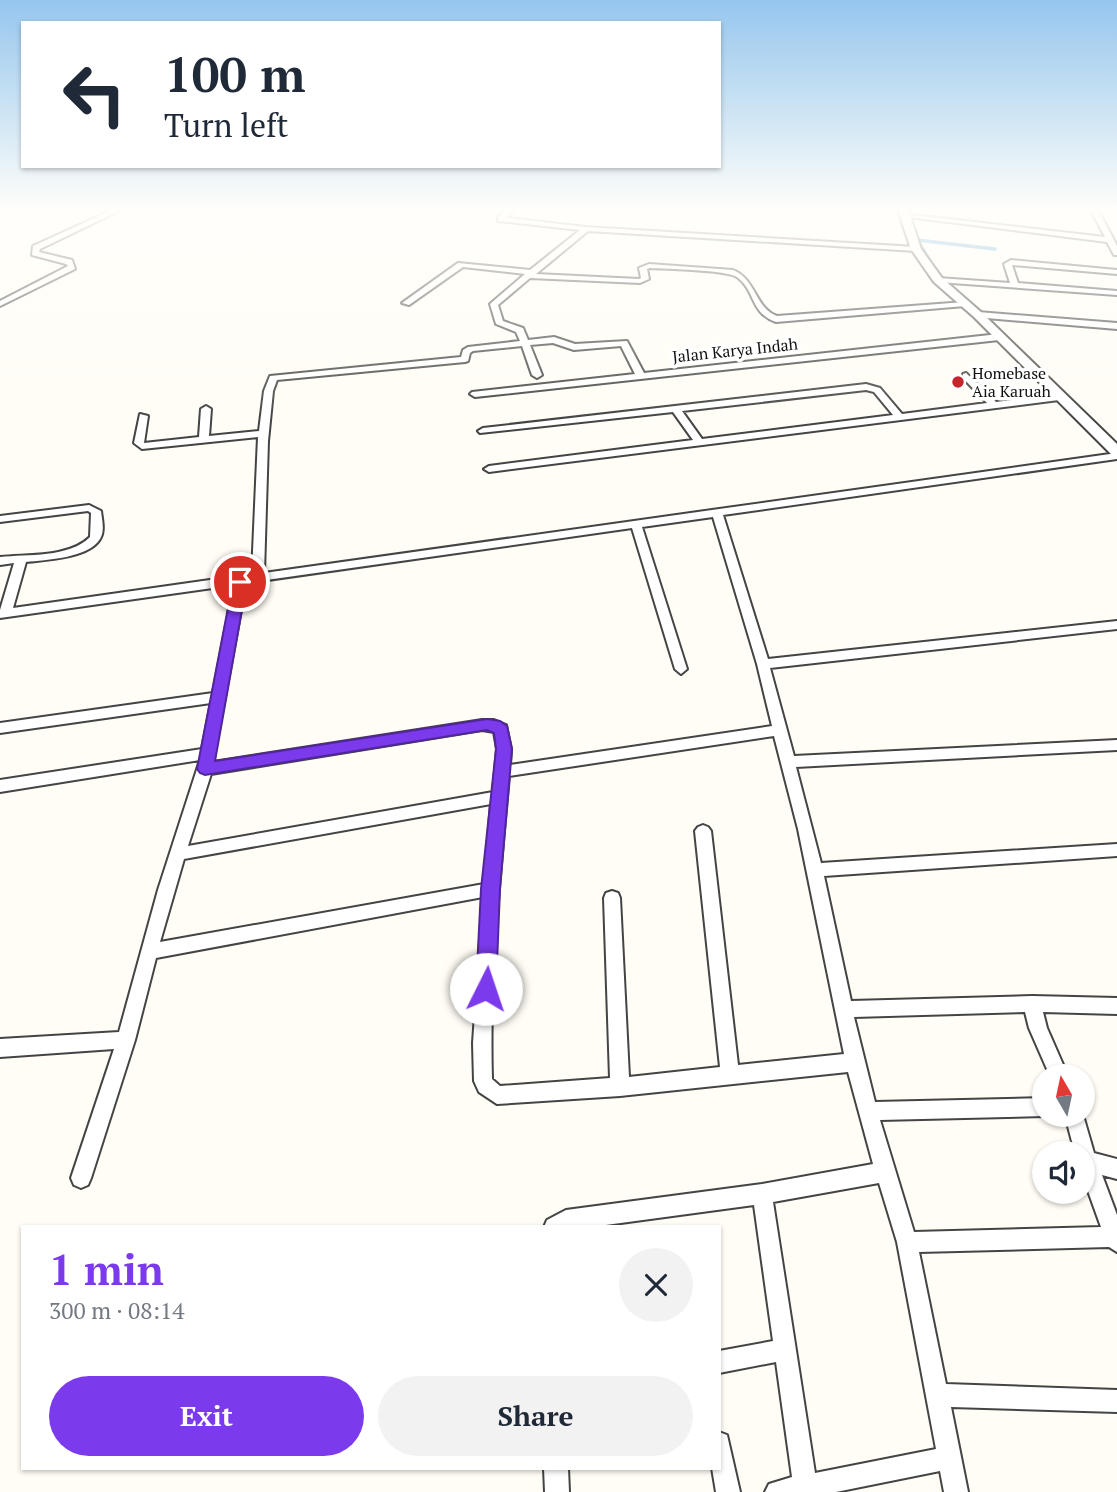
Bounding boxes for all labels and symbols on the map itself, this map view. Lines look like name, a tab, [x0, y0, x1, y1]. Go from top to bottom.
street label: Jalan Karya Indah	[671, 332, 799, 368]
place label: Homebase Aia Karuah	[972, 362, 1052, 402]
marker: Homebase Aia Karuah	[950, 374, 966, 390]
pin	[210, 552, 270, 612]
position arrow	[449, 952, 523, 1026]
north arrow	[1032, 1064, 1096, 1127]

